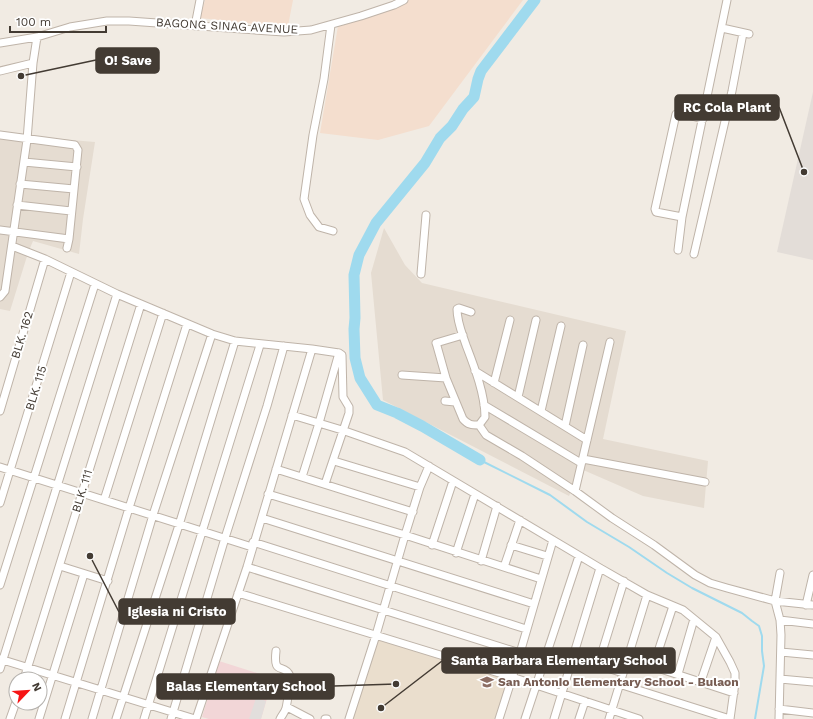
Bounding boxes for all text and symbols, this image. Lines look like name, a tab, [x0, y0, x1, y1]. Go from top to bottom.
scale bar	[10, 8, 106, 34]
text: 100 m	[16, 15, 51, 29]
street label: BAGONG SINAG AVENUE	[156, 15, 299, 37]
callout: O! Save	[96, 48, 159, 73]
text: O! Save	[104, 53, 152, 68]
callout: RC Cola Plant	[675, 95, 779, 120]
text: RC Cola Plant	[683, 100, 771, 115]
street label: BLK. 162	[8, 310, 36, 360]
street label: BLK. 115	[23, 364, 49, 412]
street label: BLK. 111	[69, 468, 95, 514]
callout: Iglesia ni Cristo	[119, 599, 235, 624]
text: Iglesia ni Cristo	[127, 604, 227, 619]
callout: Santa Barbara Elementary School	[442, 648, 675, 673]
text: Santa Barbara Elementary School	[451, 653, 668, 668]
north arrow	[8, 671, 48, 711]
callout: Balas Elementary School	[157, 674, 334, 699]
school or university icon: San Antonio Elementary School - Bulaon	[479, 674, 495, 690]
place label: San Antonio Elementary School - Bulaon	[498, 675, 739, 689]
text: Balas Elementary School	[166, 679, 327, 694]
text: N	[29, 681, 44, 693]

